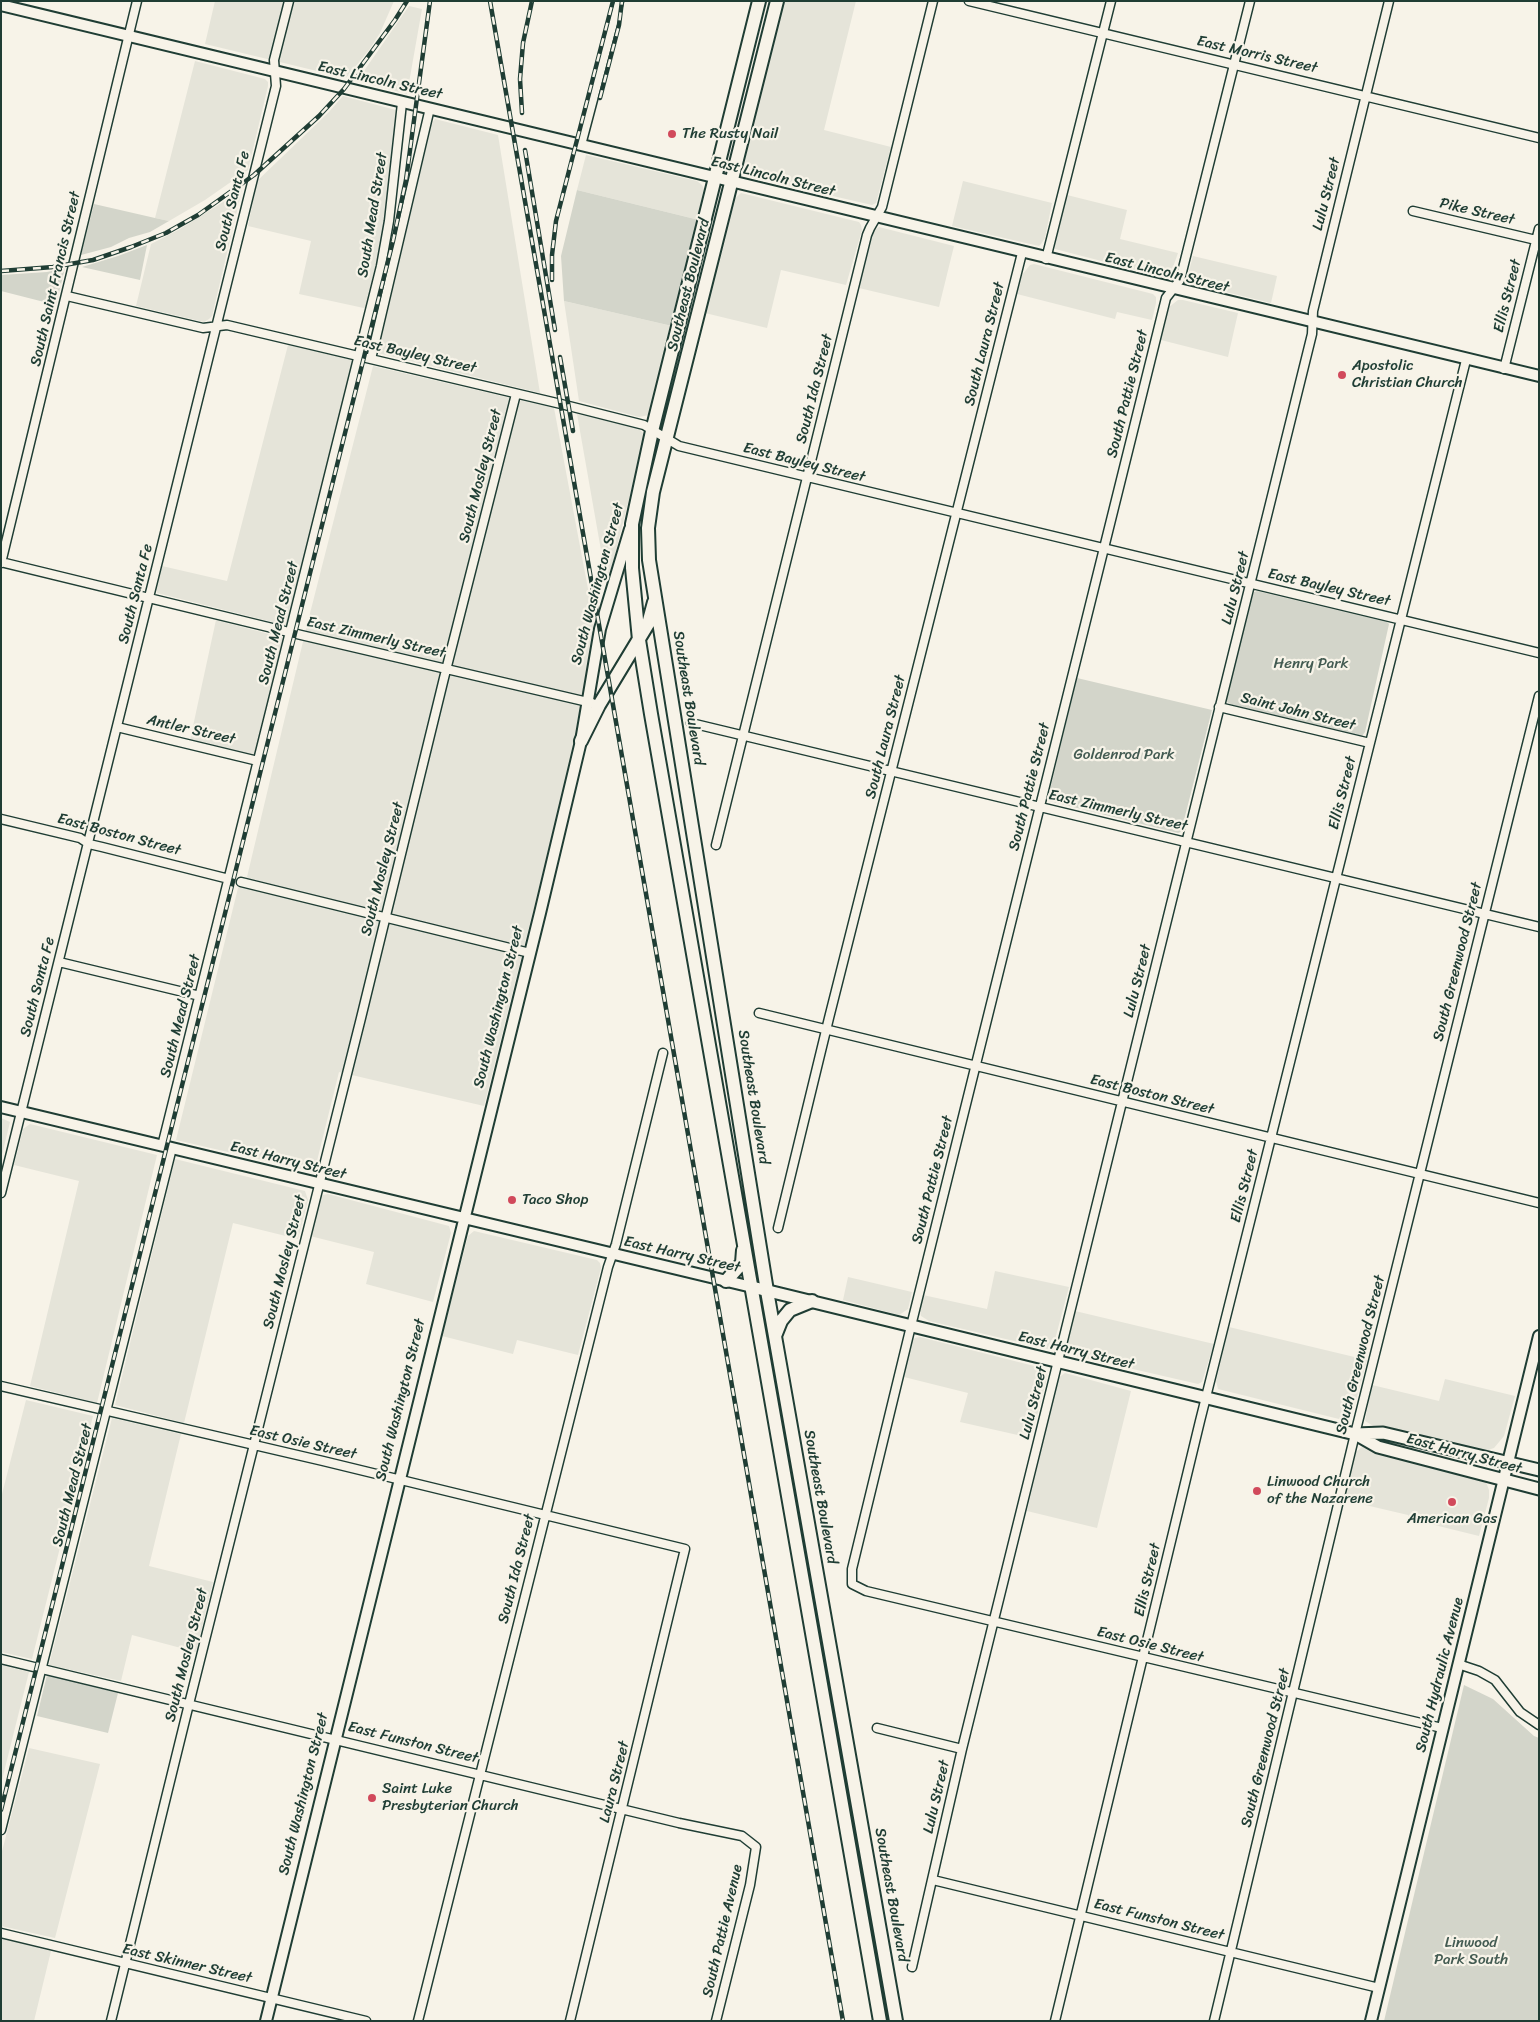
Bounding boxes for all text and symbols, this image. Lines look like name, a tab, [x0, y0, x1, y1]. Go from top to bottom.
street label: East Morris Street	[1195, 32, 1319, 78]
street label: East Lincoln Street	[316, 58, 444, 104]
place label: The Rusty Nail	[682, 125, 778, 143]
marker: The Rusty Nail	[666, 128, 678, 140]
street label: South Santa Fe	[212, 149, 254, 253]
street label: South Mead Street	[354, 151, 392, 279]
street label: East Lincoln Street	[709, 153, 837, 201]
street label: Lulu Street	[1309, 156, 1345, 232]
street label: South Saint Francis Street	[27, 190, 85, 368]
street label: Pike Street	[1438, 195, 1516, 229]
street label: Southeast Boulevard	[664, 217, 714, 353]
street label: East Lincoln Street	[1103, 249, 1231, 297]
street label: Ellis Street	[1490, 258, 1526, 334]
street label: South Laura Street	[961, 280, 1009, 408]
street label: South Pattie Street	[1103, 328, 1153, 460]
street label: East Bayley Street	[352, 332, 478, 378]
street label: South Ida Street	[793, 332, 837, 446]
place label: Apostolic Christian Church	[1352, 357, 1463, 392]
marker: Apostolic Christian Church	[1336, 369, 1348, 381]
street label: South Mosley Street	[456, 407, 506, 545]
street label: East Bayley Street	[741, 439, 867, 487]
street label: South Washington Street	[568, 501, 628, 667]
street label: South Santa Fe	[115, 542, 157, 646]
street label: Lulu Street	[1218, 550, 1254, 626]
street label: South Mead Street	[255, 560, 303, 686]
street label: East Bayley Street	[1266, 565, 1392, 611]
street label: East Zimmerly Street	[305, 613, 447, 663]
street label: Southeast Boulevard	[668, 629, 708, 767]
park label: Henry Park	[1274, 655, 1348, 673]
street label: South Laura Street	[862, 673, 910, 801]
street label: Saint John Street	[1239, 689, 1357, 735]
street label: Antler Street	[145, 711, 237, 749]
street label: South Pattie Street	[1005, 721, 1055, 853]
park label: Goldenrod Park	[1073, 746, 1175, 764]
street label: Ellis Street	[1325, 755, 1361, 831]
street label: East Zimmerly Street	[1047, 786, 1189, 836]
street label: South Mosley Street	[358, 800, 408, 938]
street label: East Boston Street	[55, 810, 183, 860]
street label: South Greenwood Street	[1430, 881, 1486, 1043]
street label: South Washington Street	[470, 924, 528, 1090]
street label: South Santa Fe	[17, 935, 59, 1039]
street label: Lulu Street	[1120, 943, 1156, 1019]
street label: South Mead Street	[157, 953, 205, 1079]
street label: Southeast Boulevard	[733, 1028, 773, 1166]
street label: East Boston Street	[1088, 1071, 1216, 1119]
street label: South Pattie Street	[908, 1114, 958, 1246]
street label: East Harry Street	[228, 1138, 348, 1184]
street label: Ellis Street	[1227, 1148, 1263, 1224]
place label: Taco Shop	[522, 1191, 588, 1209]
street label: South Mosley Street	[260, 1193, 310, 1331]
marker: Taco Shop	[506, 1194, 518, 1206]
street label: East Harry Street	[622, 1233, 742, 1277]
street label: South Greenwood Street	[1333, 1274, 1389, 1436]
street label: South Washington Street	[372, 1317, 430, 1483]
street label: East Harry Street	[1016, 1328, 1136, 1374]
street label: Lulu Street	[1016, 1365, 1052, 1441]
street label: South Mead Street	[49, 1422, 97, 1548]
street label: East Osie Street	[248, 1422, 358, 1464]
street label: Southeast Boulevard	[799, 1428, 841, 1566]
street label: East Harry Street	[1404, 1430, 1524, 1478]
place label: Linwood Church of the Nazarene	[1267, 1473, 1373, 1508]
marker: Linwood Church of the Nazarene	[1251, 1485, 1263, 1497]
marker: American Gas	[1446, 1496, 1458, 1508]
place label: American Gas	[1407, 1510, 1497, 1528]
street label: South Ida Street	[495, 1512, 539, 1626]
street label: Ellis Street	[1131, 1542, 1165, 1618]
street label: South Mosley Street	[162, 1586, 212, 1724]
street label: South Hydraulic Avenue	[1412, 1596, 1468, 1754]
street label: East Osie Street	[1095, 1623, 1205, 1667]
street label: South Greenwood Street	[1238, 1667, 1294, 1829]
street label: South Washington Street	[275, 1711, 333, 1877]
street label: East Funston Street	[346, 1718, 480, 1768]
street label: Laura Street	[596, 1739, 634, 1825]
street label: Lulu Street	[920, 1759, 954, 1835]
place label: Saint Luke Presbyterian Church	[382, 1780, 518, 1815]
marker: Saint Luke Presbyterian Church	[366, 1792, 378, 1804]
street label: Southeast Boulevard	[870, 1826, 912, 1964]
street label: South Pattie Avenue	[699, 1863, 747, 1999]
street label: East Funston Street	[1092, 1895, 1226, 1945]
park label: Linwood Park South	[1434, 1934, 1508, 1969]
street label: East Skinner Street	[121, 1940, 253, 1988]

